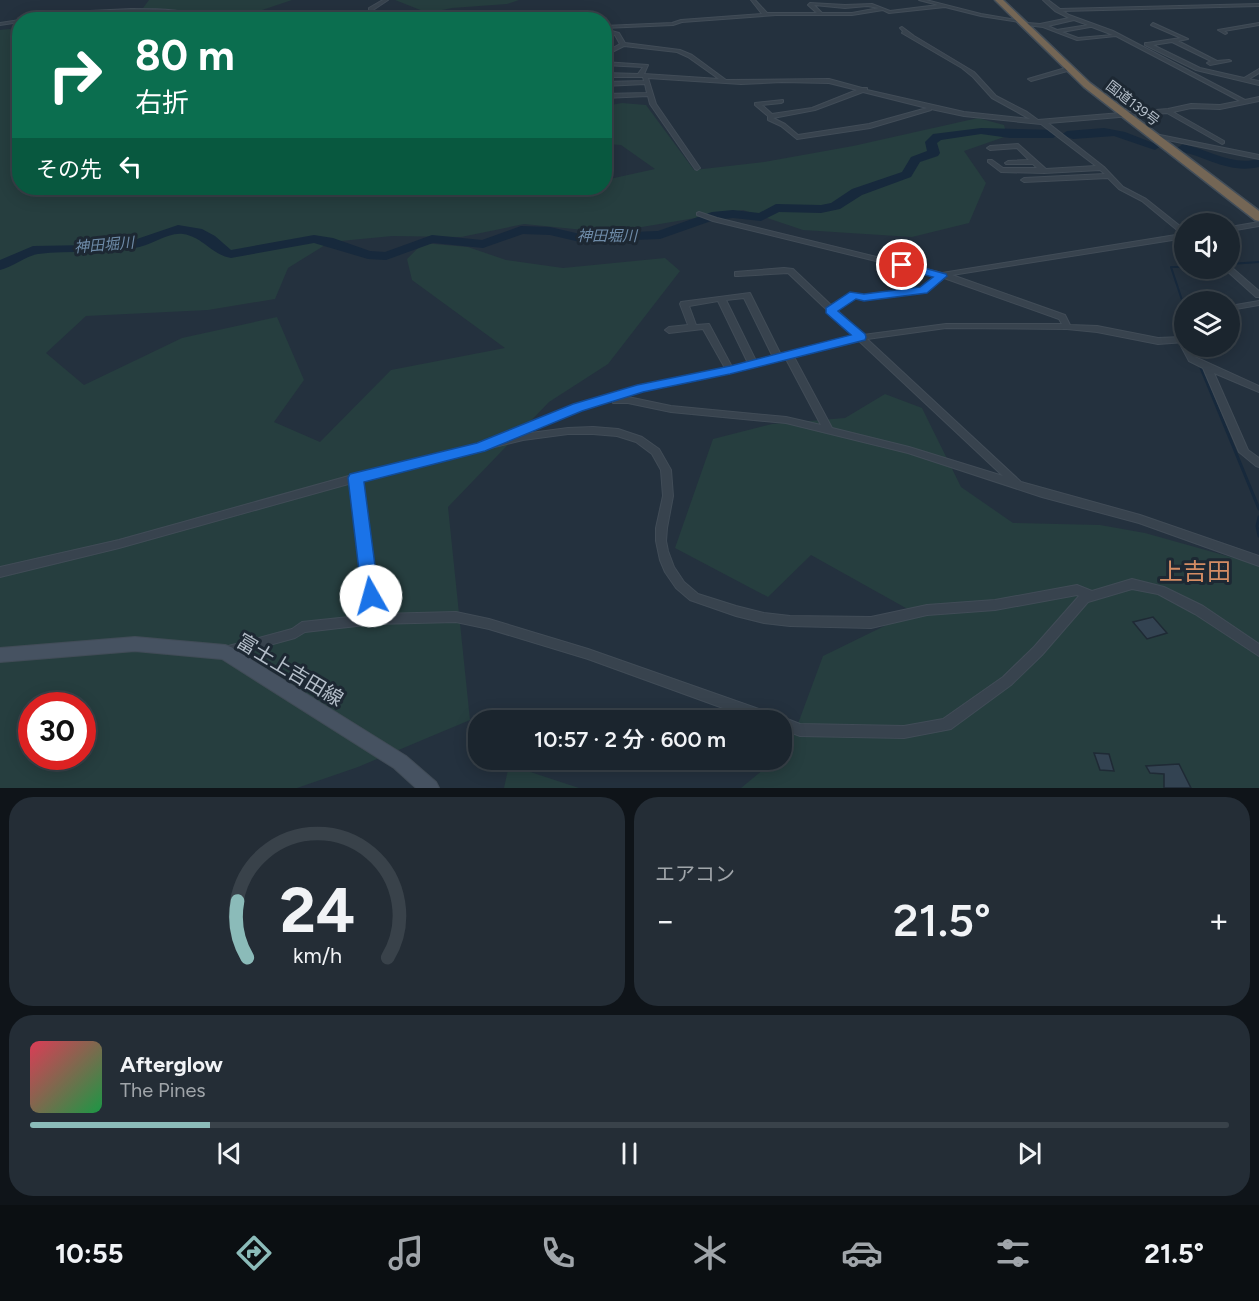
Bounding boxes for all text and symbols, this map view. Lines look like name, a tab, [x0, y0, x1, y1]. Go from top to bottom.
text: 80 m	[135, 30, 235, 81]
icon: right	[36, 36, 114, 114]
street label: 国道139号	[1103, 77, 1163, 130]
text: 右折	[135, 86, 189, 119]
icon: left	[114, 150, 147, 183]
text: その先	[36, 156, 102, 183]
map controls	[1174, 213, 1240, 357]
button: sound	[1174, 213, 1240, 279]
water label: 神田堀川	[577, 227, 639, 245]
water label: 神田堀川	[73, 233, 137, 257]
pin	[876, 239, 927, 290]
icon: arrive	[885, 248, 918, 281]
button: layers	[1174, 291, 1240, 357]
district label: 上吉田	[1159, 557, 1231, 586]
position arrow	[339, 564, 403, 628]
street label: 富士上吉田線	[232, 629, 348, 711]
speed limit sign: 30	[18, 692, 96, 770]
text: 10:57 · 2 分 · 600 m	[534, 726, 726, 753]
text: エアコン	[655, 862, 735, 886]
text: 24	[279, 873, 355, 948]
text: 21.5°	[893, 893, 991, 947]
text: −	[655, 901, 676, 940]
text: +	[1208, 901, 1229, 940]
text: km/h	[293, 944, 341, 969]
text: Afterglow	[120, 1051, 223, 1078]
text: The Pines	[120, 1078, 206, 1102]
icon: previous	[213, 1137, 246, 1170]
icon: pause	[613, 1137, 646, 1170]
icon: next	[1013, 1137, 1046, 1170]
icon: directions	[233, 1232, 275, 1274]
icon: music	[385, 1232, 427, 1274]
icon: phone	[537, 1232, 579, 1274]
icon: climate	[689, 1232, 731, 1274]
icon: car	[841, 1232, 883, 1274]
icon: filters	[992, 1232, 1034, 1274]
text: 10:55	[55, 1237, 123, 1270]
text: 21.5°	[1144, 1237, 1204, 1270]

